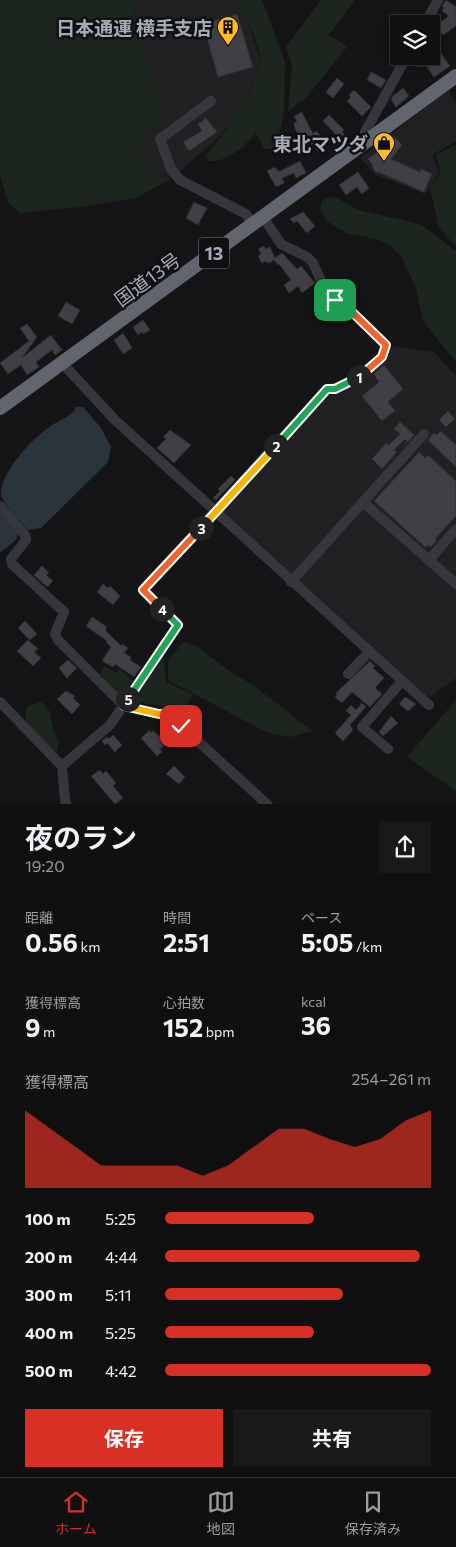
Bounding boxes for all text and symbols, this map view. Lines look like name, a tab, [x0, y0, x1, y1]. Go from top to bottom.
building icon: 日本通運 横手支店	[216, 15, 240, 46]
map controls	[390, 15, 440, 65]
button: layers	[390, 15, 440, 65]
place label: 日本通運 横手支店	[56, 16, 212, 39]
shop icon: 東北マツダ	[372, 131, 396, 162]
place label: 東北マツダ	[273, 132, 368, 155]
road number: 13	[199, 238, 229, 268]
street label: 国道13号	[110, 247, 184, 311]
pin	[314, 279, 356, 321]
icon: arrive	[321, 286, 349, 314]
pin: 1	[346, 364, 372, 390]
text: 1	[356, 369, 363, 386]
pin: 2	[264, 434, 288, 458]
text: 2	[273, 438, 280, 455]
pin: 3	[188, 516, 214, 540]
text: 3	[197, 520, 206, 537]
pin: 4	[150, 596, 174, 622]
text: 4	[158, 601, 167, 618]
pin: 5	[116, 686, 140, 712]
text: 5	[124, 691, 133, 708]
pin	[160, 705, 202, 747]
icon: check	[167, 712, 195, 740]
text: 夜のラン	[25, 820, 137, 854]
button: share	[379, 821, 431, 873]
text: 19:20	[25, 856, 65, 875]
text: 距離	[25, 909, 53, 926]
text: 時間	[163, 909, 191, 926]
text: ペース	[301, 909, 342, 926]
text: 0.56	[25, 927, 78, 957]
text: 2:51	[163, 927, 210, 957]
text: 5:05	[301, 927, 353, 957]
text: km	[78, 938, 100, 955]
text: /km	[353, 938, 382, 955]
text: kcal	[301, 993, 326, 1010]
text: 獲得標高	[25, 994, 81, 1011]
text: 心拍数	[163, 994, 205, 1011]
text: 36	[301, 1010, 331, 1040]
text: 9	[25, 1012, 40, 1042]
text: 152	[163, 1012, 203, 1042]
text: m	[40, 1023, 55, 1040]
text: bpm	[203, 1023, 235, 1040]
text: 254–261 m	[352, 1069, 431, 1088]
text: 獲得標高	[25, 1072, 89, 1091]
text: 100 m	[25, 1209, 71, 1228]
text: 5:25	[105, 1209, 136, 1228]
text: 200 m	[25, 1247, 72, 1266]
text: 4:44	[105, 1247, 138, 1266]
text: 300 m	[25, 1285, 73, 1304]
text: 5:11	[105, 1285, 132, 1304]
text: 400 m	[25, 1323, 73, 1342]
text: 5:25	[105, 1323, 136, 1342]
text: 500 m	[25, 1361, 73, 1380]
text: 4:42	[105, 1361, 137, 1380]
button: 保存	[25, 1409, 223, 1467]
button: 共有	[233, 1409, 431, 1467]
tab: ホーム	[55, 1488, 97, 1538]
tab: 地図	[207, 1488, 235, 1538]
tab: 保存済み	[345, 1488, 401, 1538]

